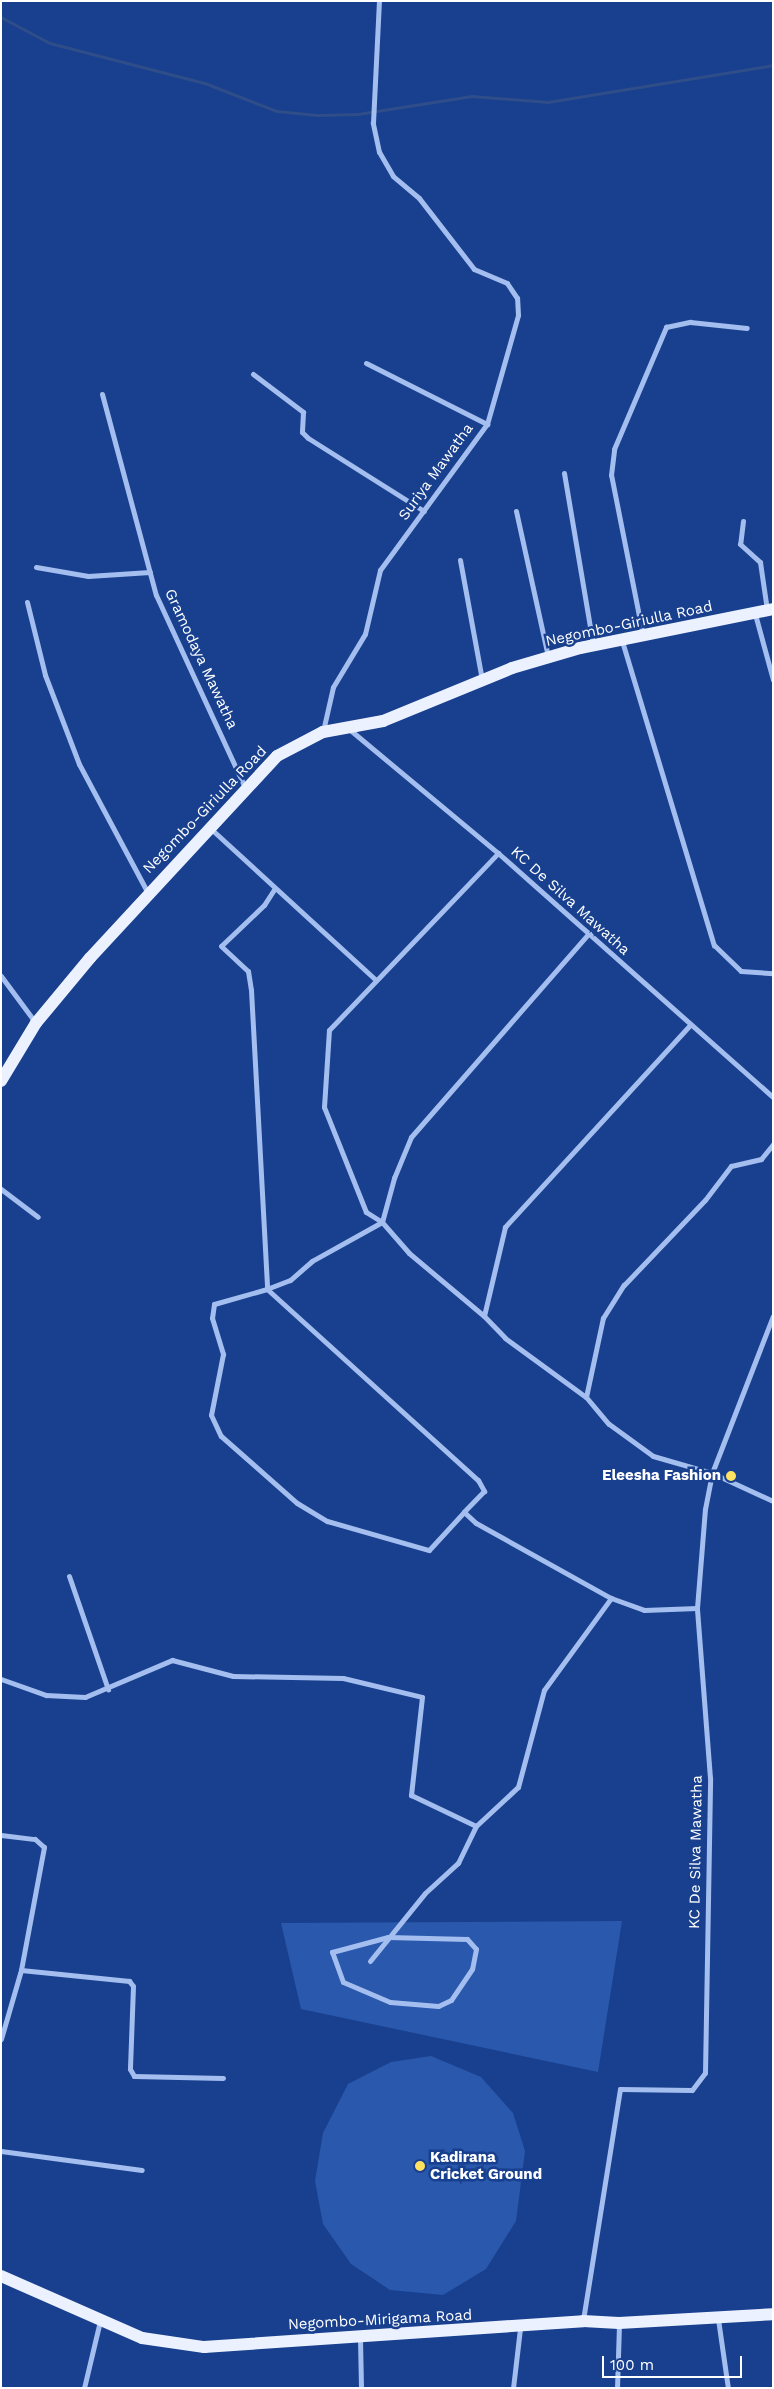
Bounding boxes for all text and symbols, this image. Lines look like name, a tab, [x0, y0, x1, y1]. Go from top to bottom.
street label: Suriya Mawatha	[395, 420, 477, 524]
street label: Gramodaya Mawatha	[161, 586, 241, 732]
street label: Negombo-Giriulla Road	[544, 597, 714, 651]
street label: Negombo-Giriulla Road	[139, 742, 271, 878]
street label: KC De Silva Mawatha	[507, 843, 633, 959]
place label: Eleesha Fashion	[602, 1467, 721, 1485]
marker: Eleesha Fashion	[725, 1470, 737, 1482]
street label: KC De Silva Mawatha	[686, 1775, 706, 1929]
place label: Kadirana Cricket Ground	[430, 2148, 542, 2183]
marker: Kadirana Cricket Ground	[414, 2160, 426, 2172]
street label: Negombo-Mirigama Road	[287, 2306, 473, 2334]
scale bar	[604, 2346, 744, 2378]
text: 100 m	[610, 2356, 654, 2374]

